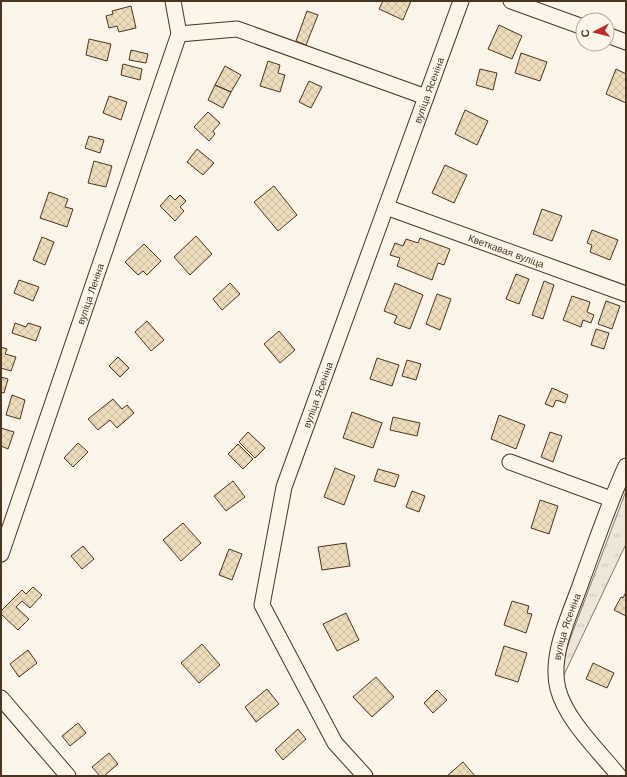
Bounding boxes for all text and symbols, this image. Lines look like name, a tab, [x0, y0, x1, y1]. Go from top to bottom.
north arrow	[575, 12, 615, 52]
text: С	[579, 28, 593, 38]
street label: вуліца Ясеніна	[411, 55, 446, 125]
street label: Кветкавая вуліца	[467, 232, 546, 270]
street label: вуліца Леніна	[75, 262, 106, 326]
street label: вуліца Ясеніна	[301, 360, 335, 429]
street label: вуліца Ясеніна	[551, 591, 582, 661]

